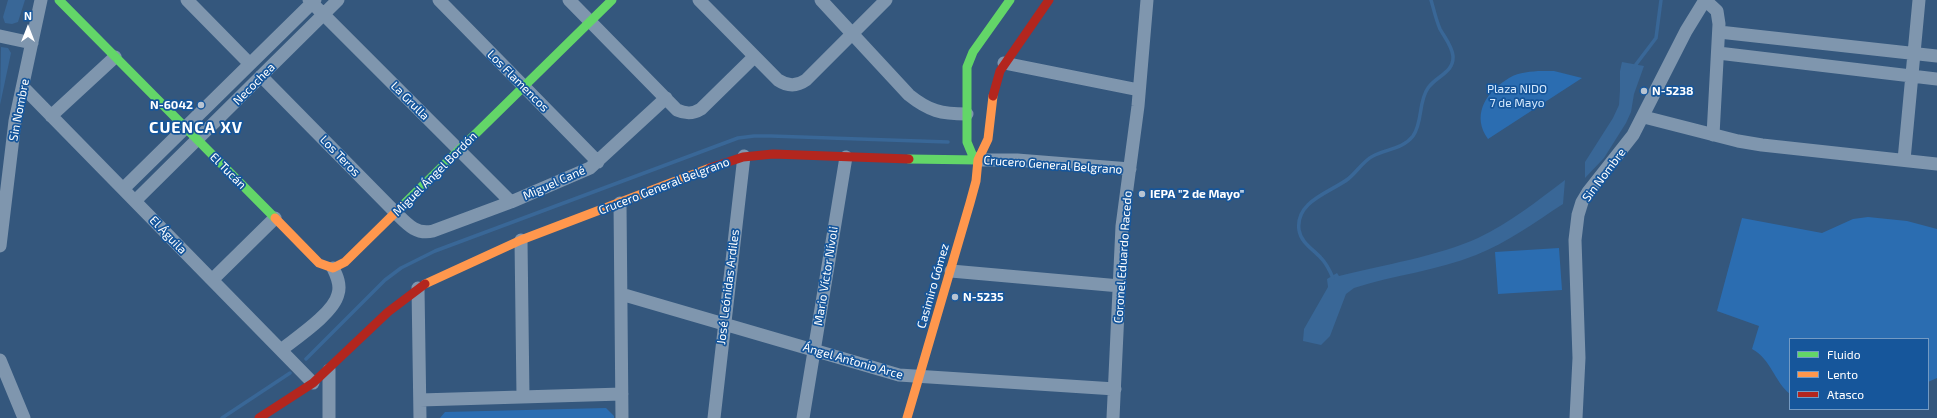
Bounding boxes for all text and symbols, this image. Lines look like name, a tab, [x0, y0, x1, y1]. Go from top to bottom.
north arrow	[8, 8, 48, 48]
text: N	[24, 9, 32, 22]
street label: Los Flamencos	[484, 47, 552, 115]
street label: Necochea	[230, 60, 278, 108]
street label: Sin Nombre	[6, 78, 32, 142]
street label: La Grulla	[388, 79, 432, 123]
park label: Plaza NIDO 7 de Mayo	[1487, 82, 1547, 110]
place label: N-5238	[1652, 84, 1694, 98]
marker: N-5238	[1639, 86, 1649, 96]
place label: N-6042	[150, 98, 193, 112]
marker: N-6042	[196, 100, 206, 110]
district label: CUENCA XV	[149, 118, 243, 138]
street label: Miguel Ángel Bordón	[390, 129, 480, 219]
street label: Los Teros	[317, 133, 363, 179]
street label: Sin Nombre	[1579, 145, 1629, 205]
street label: El Tucán	[207, 150, 249, 192]
street label: Crucero General Belgrano	[983, 153, 1123, 177]
street label: Crucero General Belgrano	[596, 154, 732, 218]
street label: Miguel Cané	[521, 163, 587, 203]
place label: IEPA "2 de Mayo"	[1150, 187, 1244, 201]
marker: IEPA "2 de Mayo"	[1137, 189, 1147, 199]
street label: Coronel Eduardo Racedo	[1111, 190, 1135, 324]
street label: El Águila	[146, 213, 190, 257]
street label: Mario Víctor Nívoli	[811, 225, 841, 327]
street label: José Leónidas Ardiles	[714, 229, 742, 345]
street label: Casimiro Gómez	[914, 242, 952, 330]
place label: N-5235	[963, 290, 1004, 304]
marker: N-5235	[950, 292, 960, 302]
legend	[1789, 338, 1929, 410]
street label: Ángel Antonio Arce	[801, 340, 905, 382]
text: Fluido	[1827, 347, 1861, 361]
text: Lento	[1827, 367, 1858, 381]
text: Atasco	[1827, 387, 1864, 401]

